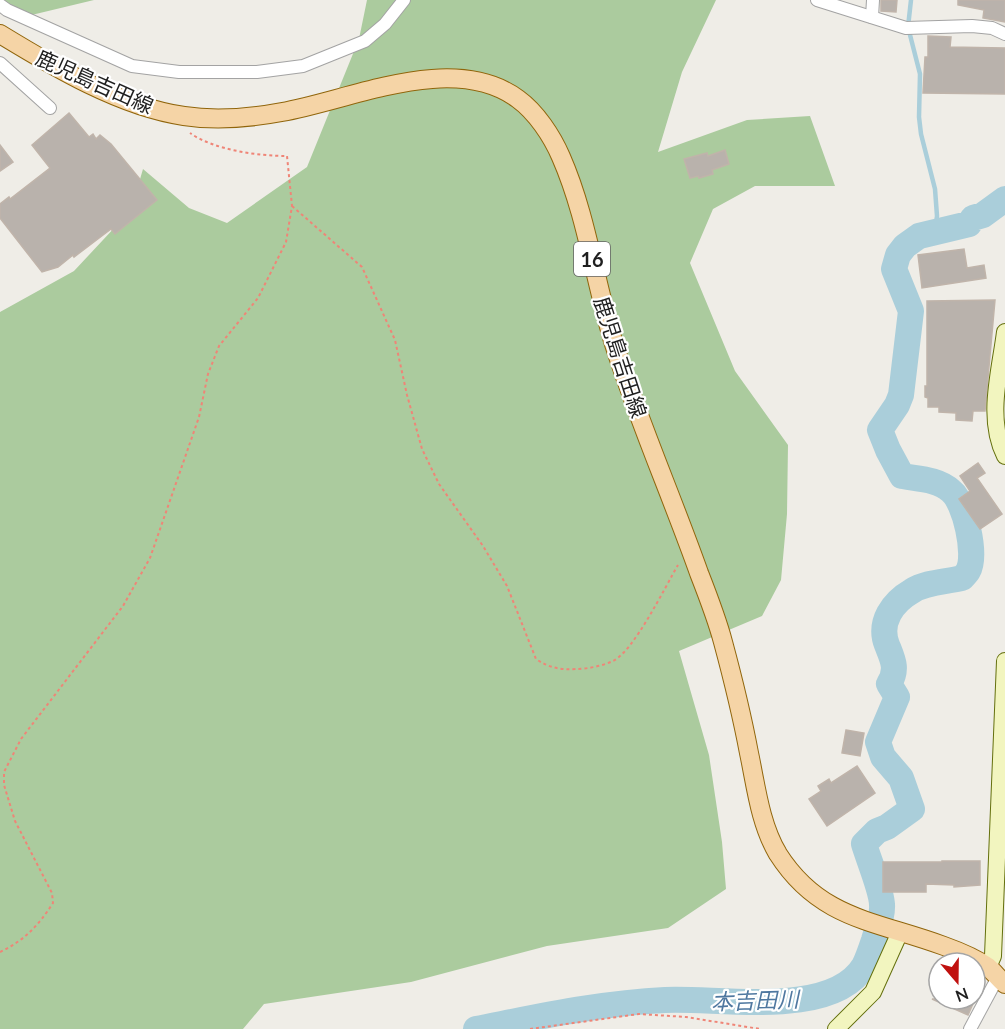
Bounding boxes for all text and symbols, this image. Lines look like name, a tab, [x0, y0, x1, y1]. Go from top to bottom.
street label: 鹿児島吉田線	[32, 44, 158, 118]
road number: 16	[574, 242, 610, 276]
street label: 鹿児島吉田線	[590, 293, 652, 421]
north arrow	[927, 951, 987, 1011]
water label: 本吉田川	[711, 985, 801, 1015]
text: N	[953, 985, 971, 1007]

